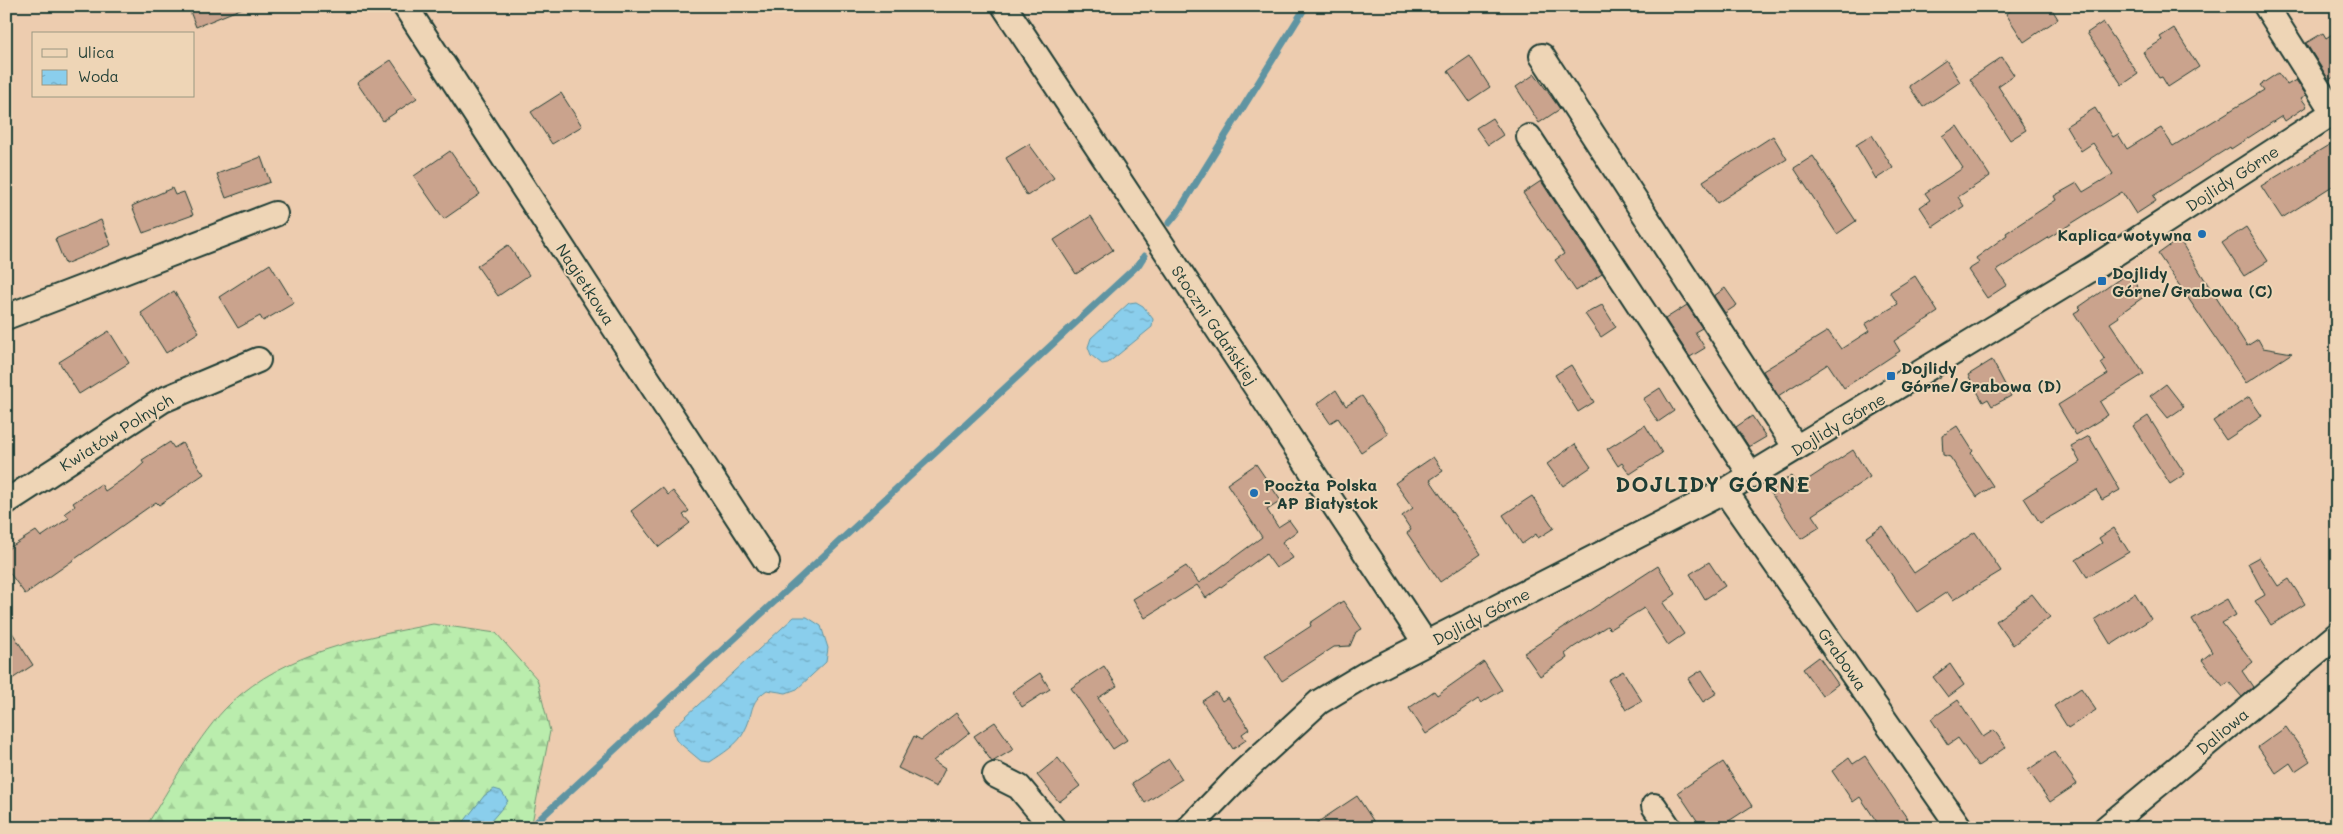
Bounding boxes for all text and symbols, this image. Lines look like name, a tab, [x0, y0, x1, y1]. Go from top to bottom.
legend	[32, 32, 195, 98]
text: Ulica	[78, 42, 115, 62]
text: Woda	[78, 66, 119, 86]
street label: Dojlidy Górne	[2182, 140, 2282, 216]
place label: Kaplica wotywna	[2058, 224, 2192, 245]
marker: Kaplica wotywna	[2196, 228, 2208, 240]
street label: Nagietkowa	[552, 239, 620, 329]
street label: Stoczni Gdańskiej	[1167, 261, 1263, 389]
place label: Dojlidy Górne/Grabowa (C)	[2112, 262, 2273, 301]
marker: Dojlidy Górne/Grabowa (C)	[2096, 275, 2108, 287]
place label: Dojlidy Górne/Grabowa (D)	[1901, 357, 2061, 396]
marker: Dojlidy Górne/Grabowa (D)	[1885, 370, 1897, 382]
street label: Dojlidy Górne	[1787, 388, 1889, 460]
street label: Kwiatów Polnych	[55, 389, 177, 475]
district label: DOJLIDY GÓRNE	[1615, 470, 1811, 497]
place label: Poczta Polska - AP Białystok	[1264, 474, 1378, 513]
marker: Poczta Polska - AP Białystok	[1248, 487, 1260, 499]
street label: Dojlidy Górne	[1429, 582, 1533, 650]
street label: Grabowa	[1814, 624, 1872, 695]
street label: Daliowa	[2192, 703, 2252, 759]

